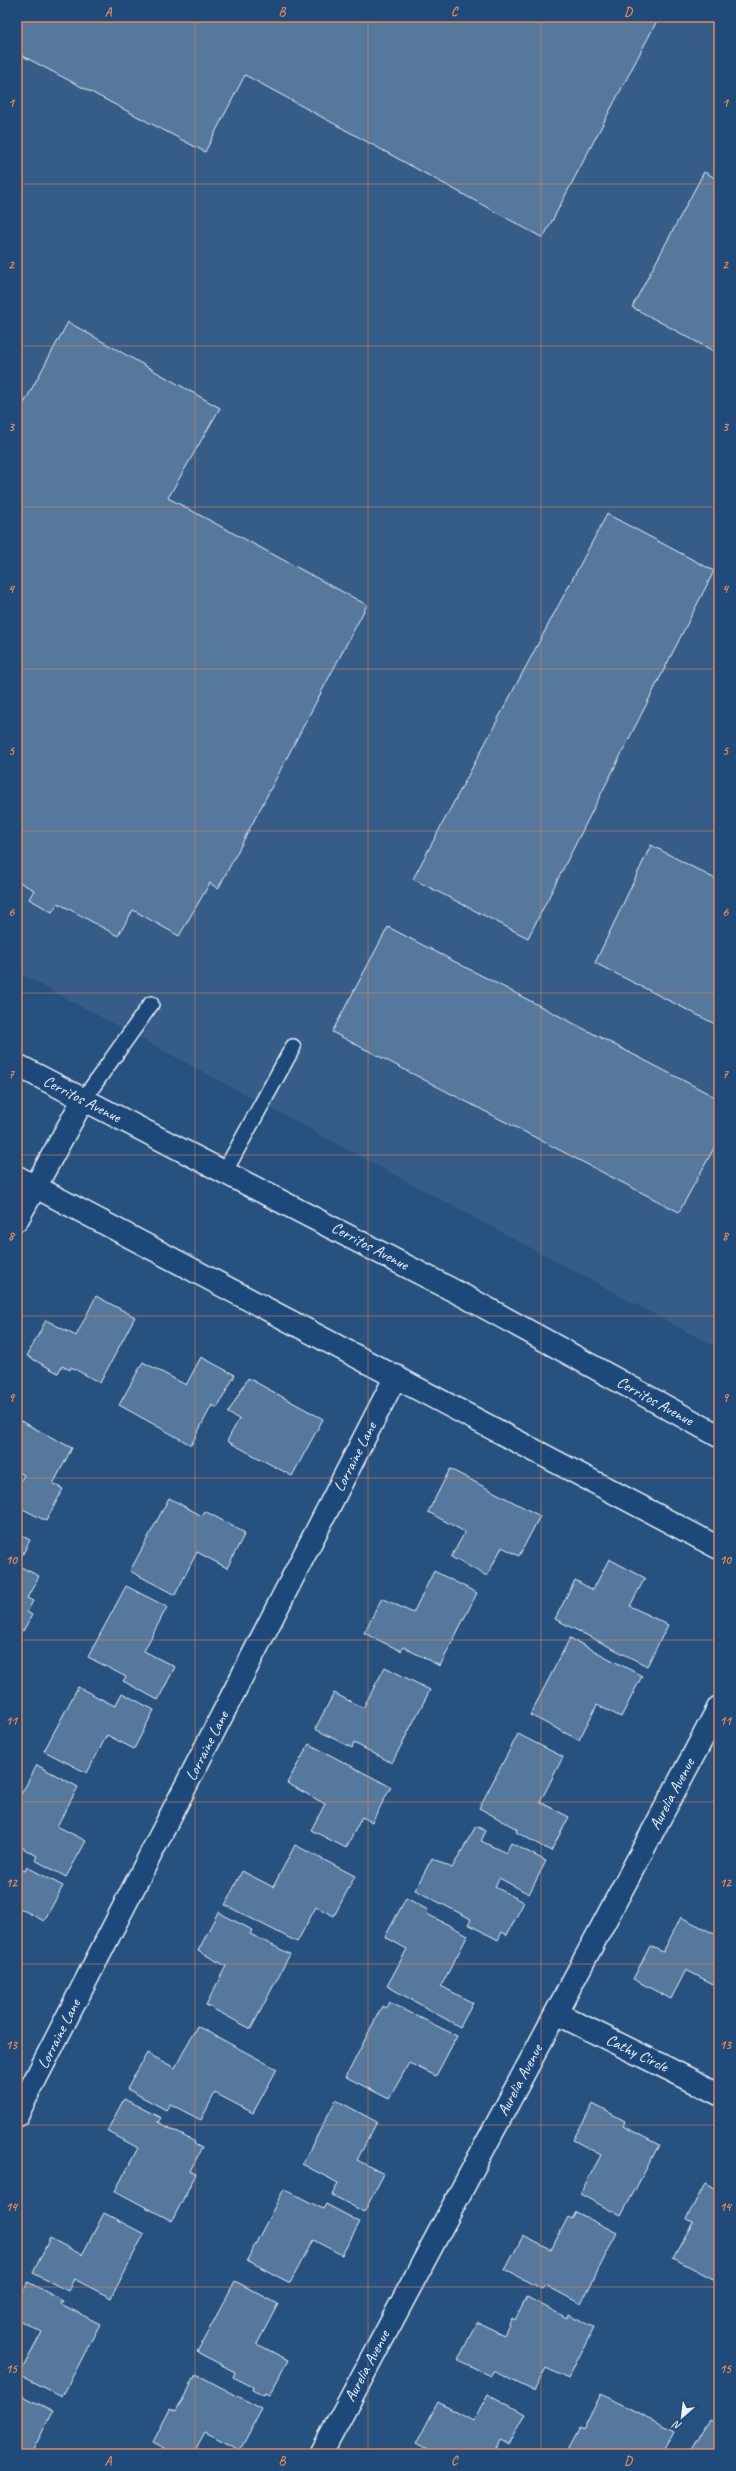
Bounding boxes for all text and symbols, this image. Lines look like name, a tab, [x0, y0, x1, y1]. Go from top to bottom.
text: A	[105, 4, 113, 20]
text: B	[279, 4, 287, 20]
text: C	[451, 4, 459, 20]
text: D	[624, 4, 633, 20]
text: 1	[8, 95, 16, 111]
text: 1	[722, 95, 730, 111]
text: 2	[8, 257, 15, 273]
text: 2	[722, 257, 729, 273]
text: 3	[8, 419, 15, 435]
text: 3	[722, 419, 729, 435]
text: 4	[8, 581, 16, 597]
text: 4	[722, 581, 730, 597]
text: 5	[8, 743, 15, 759]
text: 5	[722, 743, 729, 759]
text: 6	[8, 904, 15, 920]
text: 6	[722, 904, 729, 920]
text: 7	[8, 1066, 15, 1082]
text: 7	[722, 1066, 729, 1082]
street label: Cerritos Avenue	[40, 1071, 126, 1128]
street label: Cerritos Avenue	[328, 1217, 414, 1275]
text: 8	[8, 1228, 16, 1244]
text: 8	[722, 1228, 730, 1244]
street label: Cerritos Avenue	[613, 1372, 698, 1431]
text: 9	[8, 1390, 15, 1406]
text: 9	[722, 1390, 729, 1406]
street label: Lorraine Lane	[329, 1417, 382, 1495]
text: 10	[5, 1552, 18, 1568]
text: 10	[719, 1552, 732, 1568]
street label: Lorraine Lane	[181, 1706, 234, 1784]
text: 11	[5, 1713, 19, 1729]
text: 11	[719, 1713, 733, 1729]
street label: Aurelia Avenue	[645, 1753, 700, 1833]
text: 12	[5, 1875, 18, 1891]
text: 12	[719, 1875, 732, 1891]
street label: Lorraine Lane	[33, 1994, 86, 2072]
street label: Cathy Circle	[603, 2029, 673, 2077]
text: 13	[5, 2037, 18, 2053]
text: 13	[719, 2037, 732, 2053]
street label: Aurelia Avenue	[493, 2039, 548, 2119]
text: 14	[5, 2199, 19, 2215]
text: 14	[719, 2199, 733, 2215]
street label: Aurelia Avenue	[340, 2325, 395, 2405]
text: 15	[5, 2361, 18, 2377]
text: 15	[719, 2361, 732, 2377]
north arrow	[662, 2397, 702, 2437]
text: N	[669, 2417, 684, 2434]
text: A	[105, 2453, 113, 2469]
text: B	[279, 2453, 287, 2469]
text: C	[451, 2453, 459, 2469]
text: D	[624, 2453, 633, 2469]

